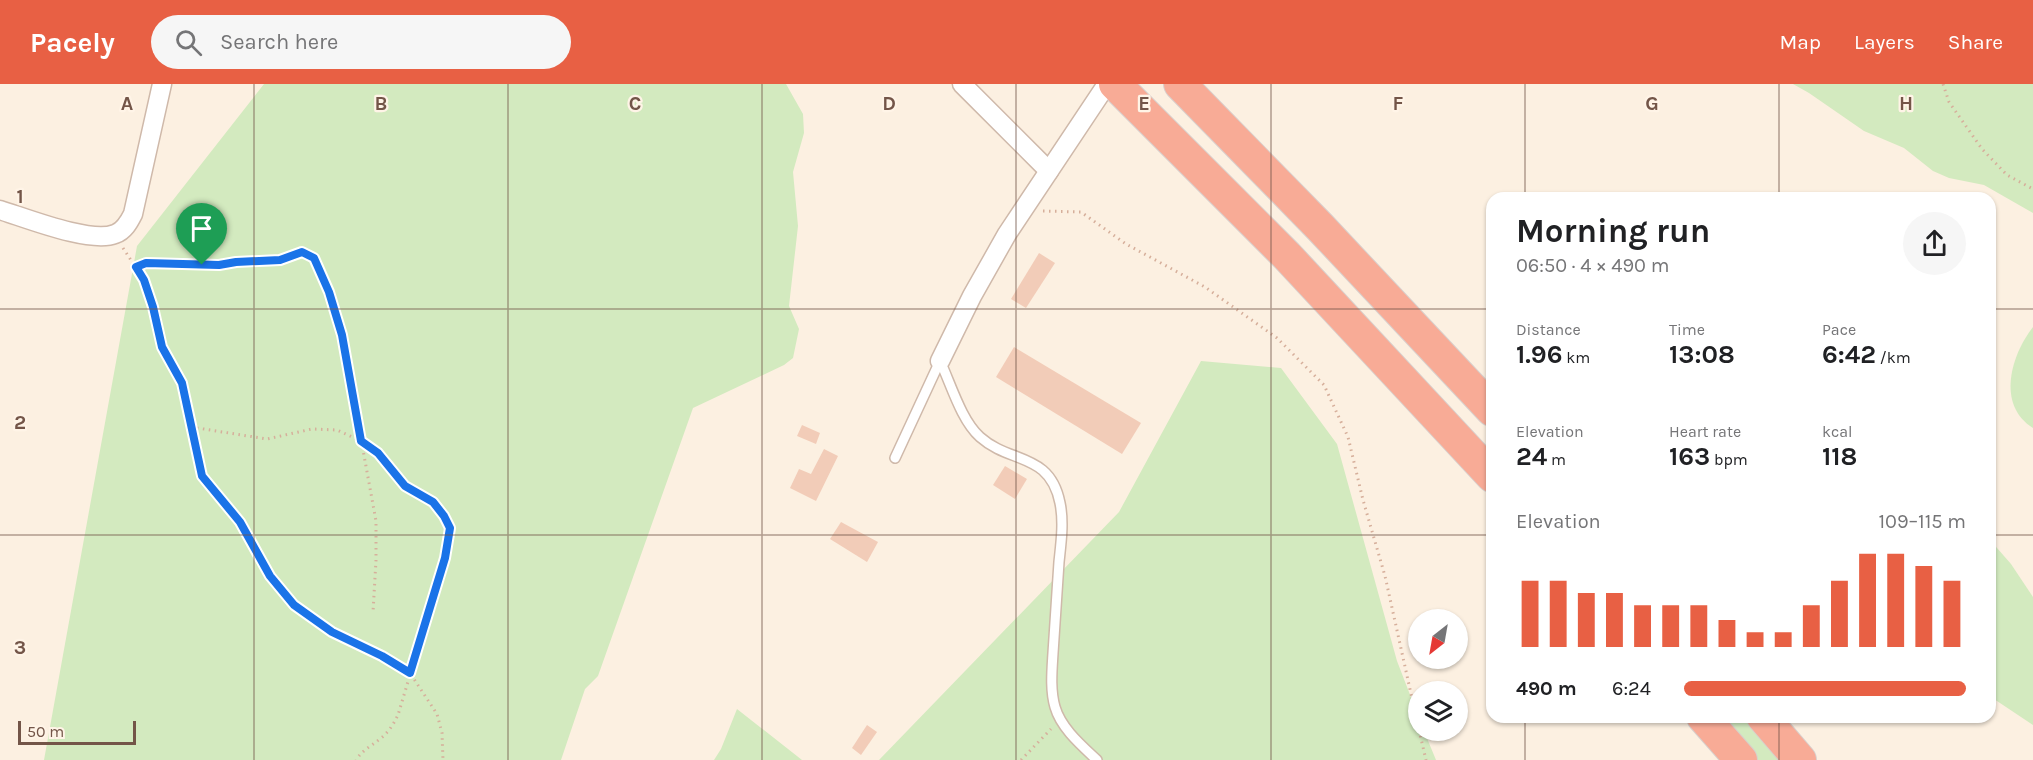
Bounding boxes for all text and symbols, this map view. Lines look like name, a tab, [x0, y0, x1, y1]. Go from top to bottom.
search box	[151, 15, 571, 69]
text: Pacely	[30, 26, 115, 59]
icon: search	[172, 26, 205, 59]
text: Search here	[220, 29, 338, 55]
text: Map	[1779, 30, 1821, 54]
text: Layers	[1854, 30, 1915, 54]
text: Share	[1948, 30, 2003, 54]
text: A	[121, 92, 134, 115]
text: B	[375, 92, 387, 115]
text: C	[629, 92, 641, 115]
text: D	[882, 92, 896, 115]
text: E	[1138, 92, 1150, 115]
text: F	[1393, 92, 1404, 115]
text: G	[1645, 92, 1659, 115]
text: H	[1899, 92, 1913, 115]
text: 1	[16, 185, 24, 208]
pin	[176, 203, 227, 265]
icon: arrive	[185, 212, 218, 245]
text: Morning run	[1516, 212, 1710, 250]
button: share	[1903, 212, 1966, 275]
text: 06:50 · 4 × 490 m	[1516, 254, 1669, 277]
text: Distance	[1516, 320, 1581, 339]
text: Time	[1669, 320, 1705, 339]
text: Pace	[1822, 320, 1856, 339]
text: 1.96	[1516, 339, 1563, 370]
text: 13:08	[1669, 339, 1735, 370]
text: 6:42	[1822, 339, 1876, 370]
text: km	[1563, 348, 1590, 367]
text: /km	[1876, 348, 1911, 367]
text: 2	[14, 411, 26, 434]
text: Elevation	[1516, 422, 1584, 441]
text: Heart rate	[1669, 422, 1741, 441]
text: kcal	[1822, 422, 1853, 441]
text: 24	[1516, 441, 1547, 472]
text: 163	[1669, 441, 1710, 472]
text: 118	[1822, 441, 1857, 472]
text: m	[1547, 450, 1566, 469]
text: bpm	[1710, 450, 1748, 469]
text: Elevation	[1516, 510, 1601, 533]
text: 109–115 m	[1879, 510, 1966, 533]
north arrow	[1408, 609, 1468, 669]
map controls	[1408, 609, 1468, 741]
text: 3	[14, 636, 26, 659]
text: 490 m	[1516, 677, 1577, 700]
text: 6:24	[1612, 677, 1651, 700]
button: layers	[1408, 681, 1468, 741]
scale bar	[18, 718, 136, 746]
text: 50 m	[27, 722, 64, 741]

